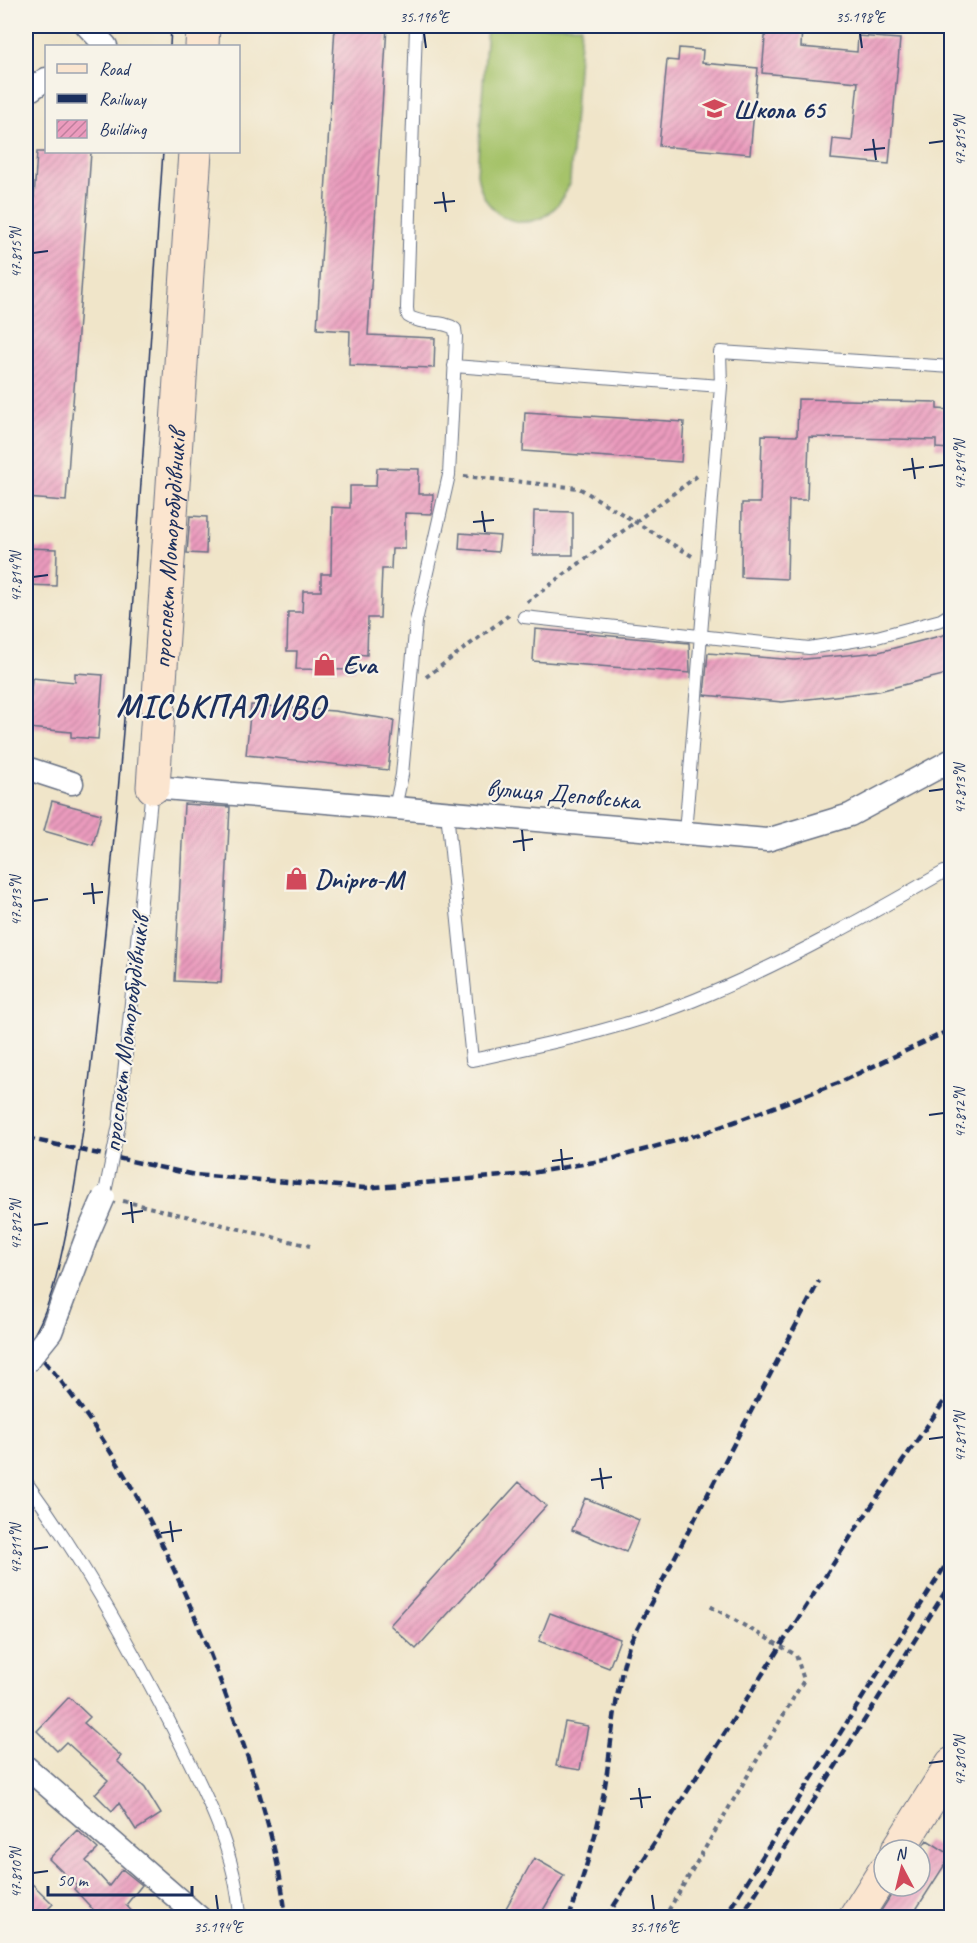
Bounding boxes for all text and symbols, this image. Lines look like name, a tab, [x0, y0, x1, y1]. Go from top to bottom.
text: 35.196°E	[400, 8, 451, 27]
text: 35.198°E	[836, 8, 887, 27]
legend	[45, 45, 240, 153]
text: Road	[99, 58, 132, 80]
text: Railway	[99, 88, 147, 110]
place label: Школа 65	[733, 93, 828, 126]
school or university icon: Школа 65	[702, 96, 728, 122]
text: 47.815°N	[951, 113, 970, 166]
text: Building	[99, 118, 148, 140]
text: 47.815°N	[7, 225, 26, 278]
street label: проспект Моторобудівників	[144, 423, 193, 670]
text: 47.814°N	[951, 437, 970, 490]
text: 47.814°N	[7, 549, 26, 602]
place label: Eva	[343, 648, 379, 681]
shop icon: Eva	[312, 651, 338, 677]
district label: МІСЬКПАЛИВО	[116, 686, 328, 727]
text: 47.813°N	[951, 761, 970, 814]
street label: вулиця Деповська	[485, 771, 643, 817]
place label: Dnipro-M	[315, 863, 406, 896]
shop icon: Dnipro-M	[284, 866, 310, 892]
text: 47.813°N	[7, 873, 26, 926]
street label: проспект Моторобудівників	[95, 908, 158, 1154]
text: 47.812°N	[951, 1085, 970, 1138]
text: 47.812°N	[7, 1197, 26, 1250]
text: 47.811°N	[951, 1409, 970, 1462]
text: 47.811°N	[7, 1521, 26, 1574]
text: 47.810°N	[951, 1733, 970, 1786]
north arrow	[872, 1838, 932, 1898]
text: N	[894, 1843, 909, 1865]
text: 47.810°N	[7, 1845, 26, 1898]
scale bar	[48, 1859, 192, 1897]
text: 50 m	[57, 1869, 90, 1891]
text: 35.194°E	[194, 1918, 245, 1937]
text: 35.196°E	[630, 1918, 681, 1937]

